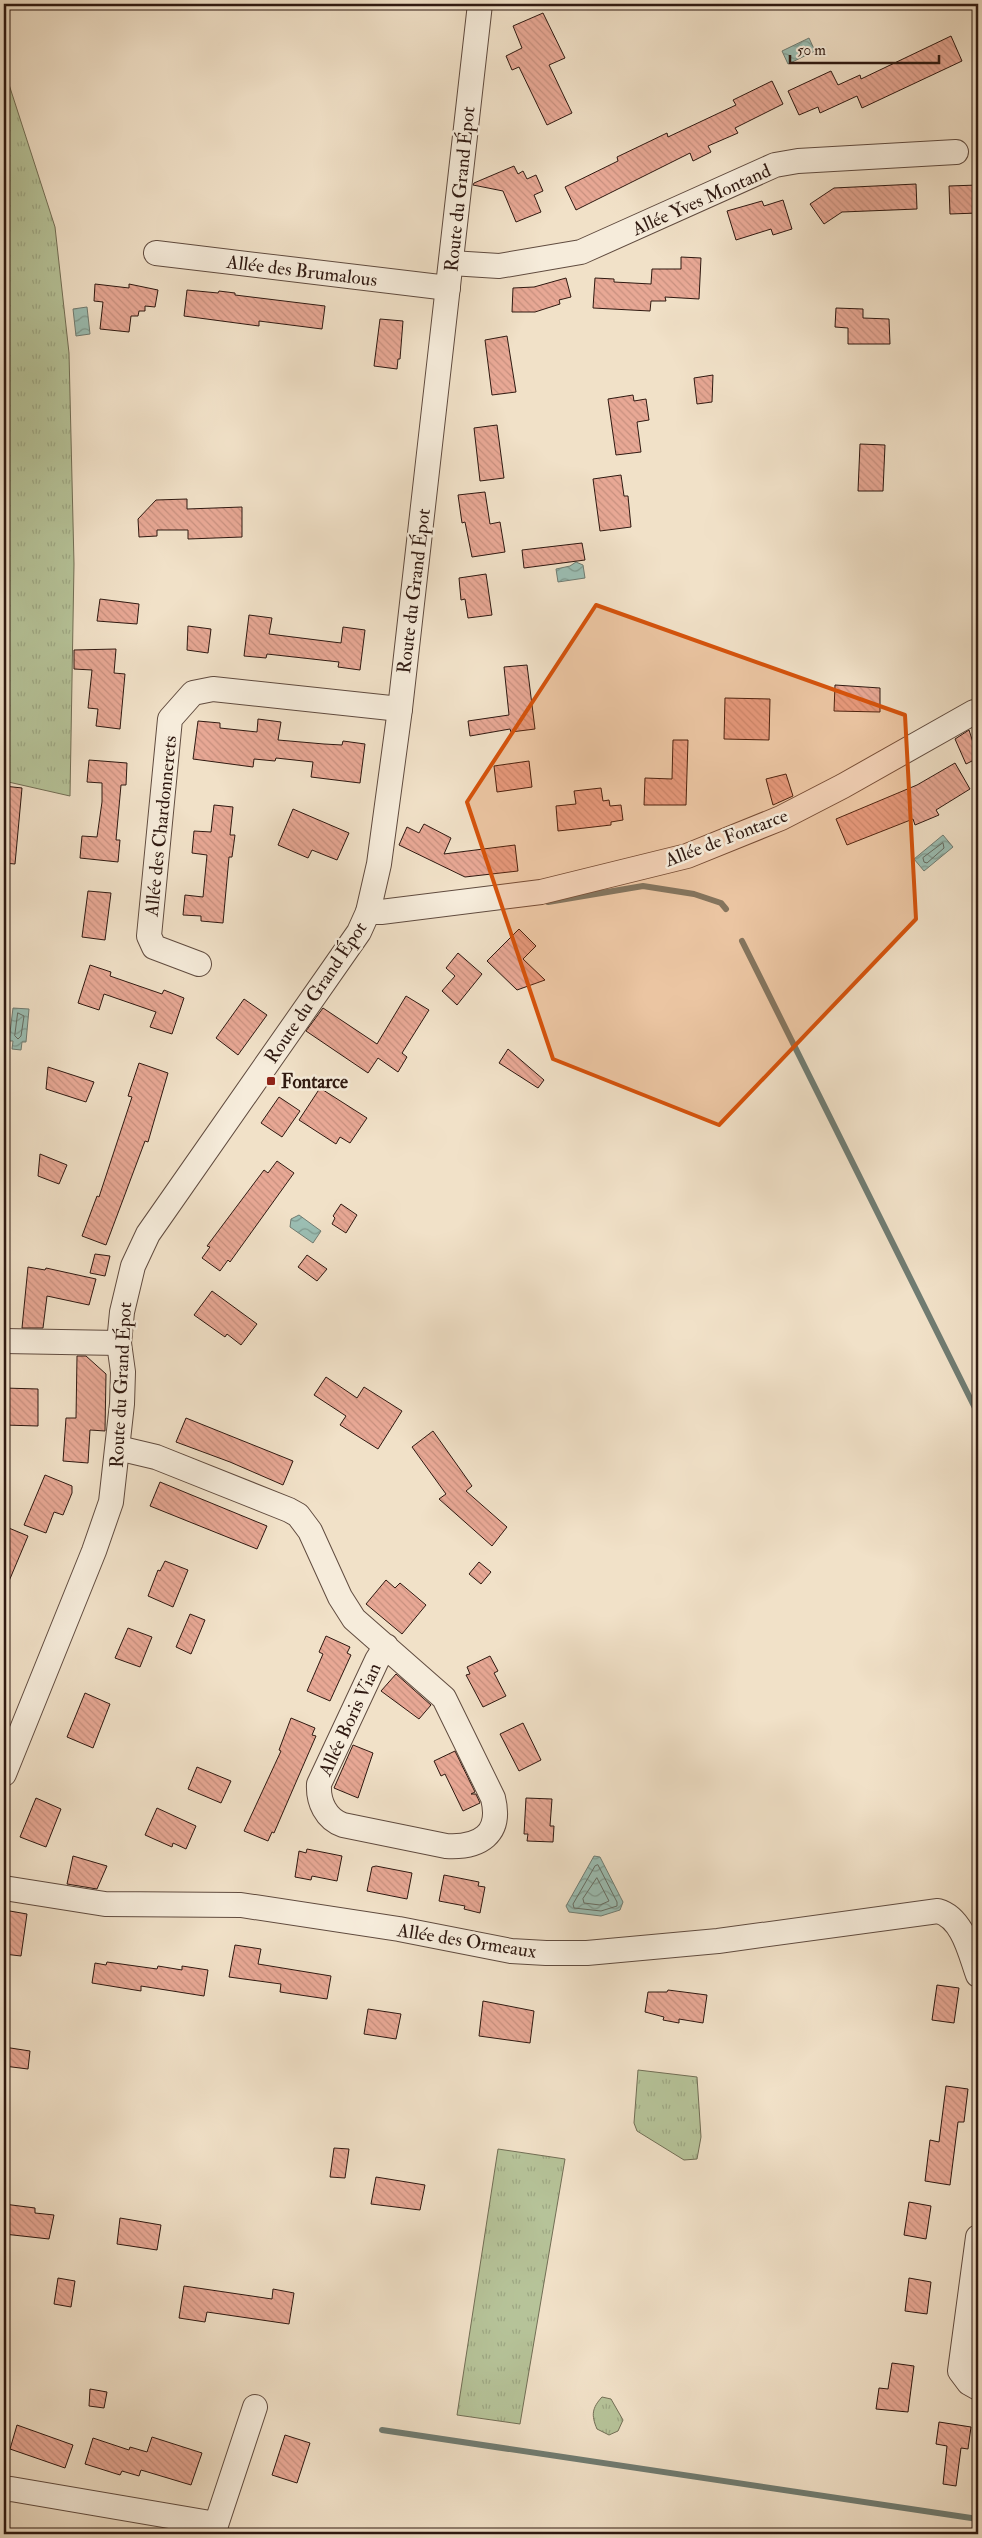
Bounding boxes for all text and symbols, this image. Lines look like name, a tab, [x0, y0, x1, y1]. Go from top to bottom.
scale bar	[790, 32, 938, 64]
text: 50 m	[797, 41, 826, 60]
street label: Route du Grand Épot	[437, 105, 482, 273]
street label: Allée Yves Montand	[627, 158, 775, 242]
street label: Allée des Brumalous	[224, 250, 379, 292]
street label: Route du Grand Épot	[390, 507, 437, 675]
street label: Allée des Chardonnerets	[139, 734, 182, 919]
street label: Allée de Fontarce	[661, 803, 791, 873]
street label: Route du Grand Épot	[258, 916, 373, 1069]
place label: Fontarce	[281, 1070, 348, 1094]
marker: Fontarce	[265, 1075, 277, 1087]
street label: Route du Grand Épot	[103, 1301, 138, 1469]
street label: Allée Boris Vian	[313, 1659, 387, 1781]
street label: Allée des Ormeaux	[395, 1918, 539, 1964]

